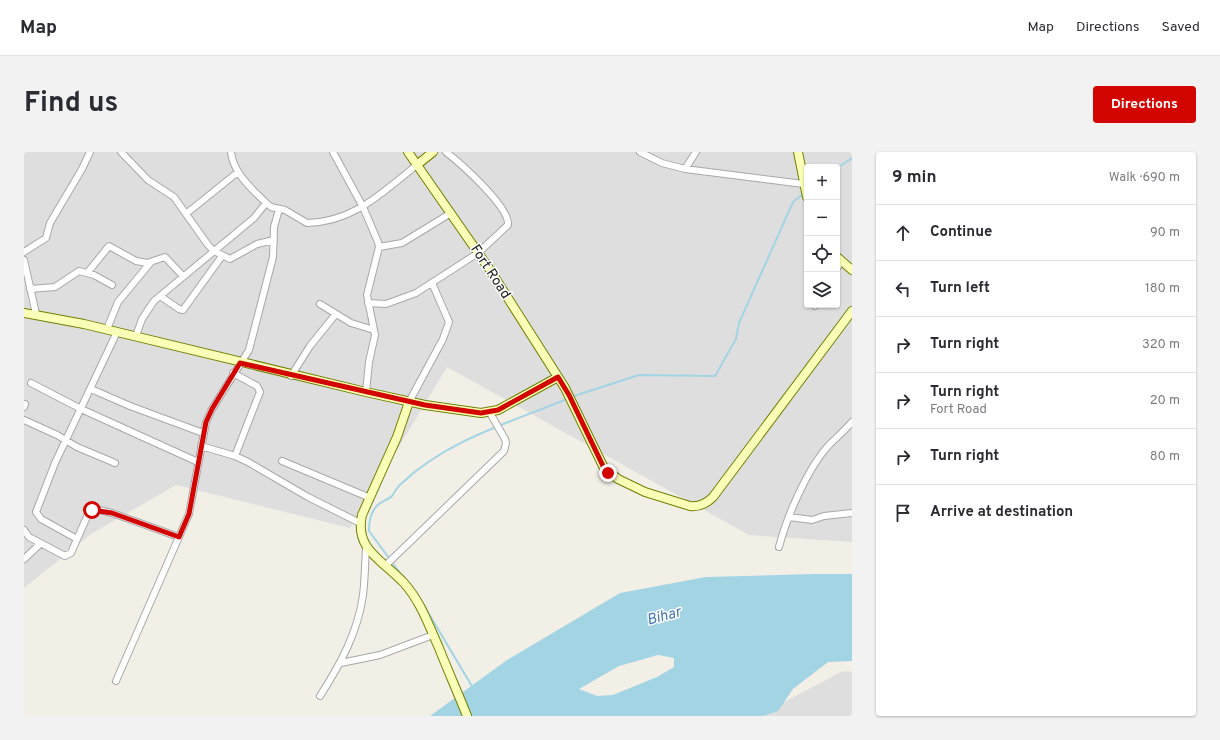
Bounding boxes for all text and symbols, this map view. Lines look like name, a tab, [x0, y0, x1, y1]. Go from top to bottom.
text: Map	[20, 16, 57, 40]
text: Map	[1028, 19, 1054, 36]
text: Directions	[1076, 19, 1140, 36]
text: Saved	[1162, 19, 1200, 36]
text: Find us	[24, 86, 118, 122]
button: Directions	[1093, 86, 1196, 123]
map controls	[804, 164, 840, 308]
button: +	[804, 164, 840, 200]
text: 9 min	[892, 167, 936, 189]
text: Walk · 690 m	[1109, 170, 1180, 186]
button: −	[804, 200, 840, 236]
icon: ahead	[892, 222, 914, 244]
text: Continue	[930, 223, 992, 242]
text: 90 m	[1150, 225, 1180, 241]
button: locate	[804, 236, 840, 272]
street label: Fort Road	[466, 242, 514, 302]
button: layers	[804, 272, 840, 308]
icon: left	[892, 278, 914, 300]
text: Turn left	[930, 279, 990, 298]
text: 180 m	[1145, 281, 1180, 297]
icon: right	[892, 334, 914, 356]
text: Turn right	[930, 335, 999, 354]
text: 320 m	[1142, 337, 1180, 353]
text: Turn right	[930, 383, 999, 402]
icon: right	[892, 390, 914, 412]
text: 20 m	[1150, 393, 1180, 409]
text: Fort Road	[930, 402, 987, 418]
icon: right	[892, 446, 914, 468]
text: Turn right	[930, 447, 999, 466]
text: 80 m	[1150, 449, 1180, 465]
route end	[599, 464, 617, 482]
route start	[83, 501, 101, 519]
icon: arrive	[892, 502, 914, 524]
text: Arrive at destination	[930, 503, 1073, 522]
water label: Bihar	[645, 603, 684, 631]

